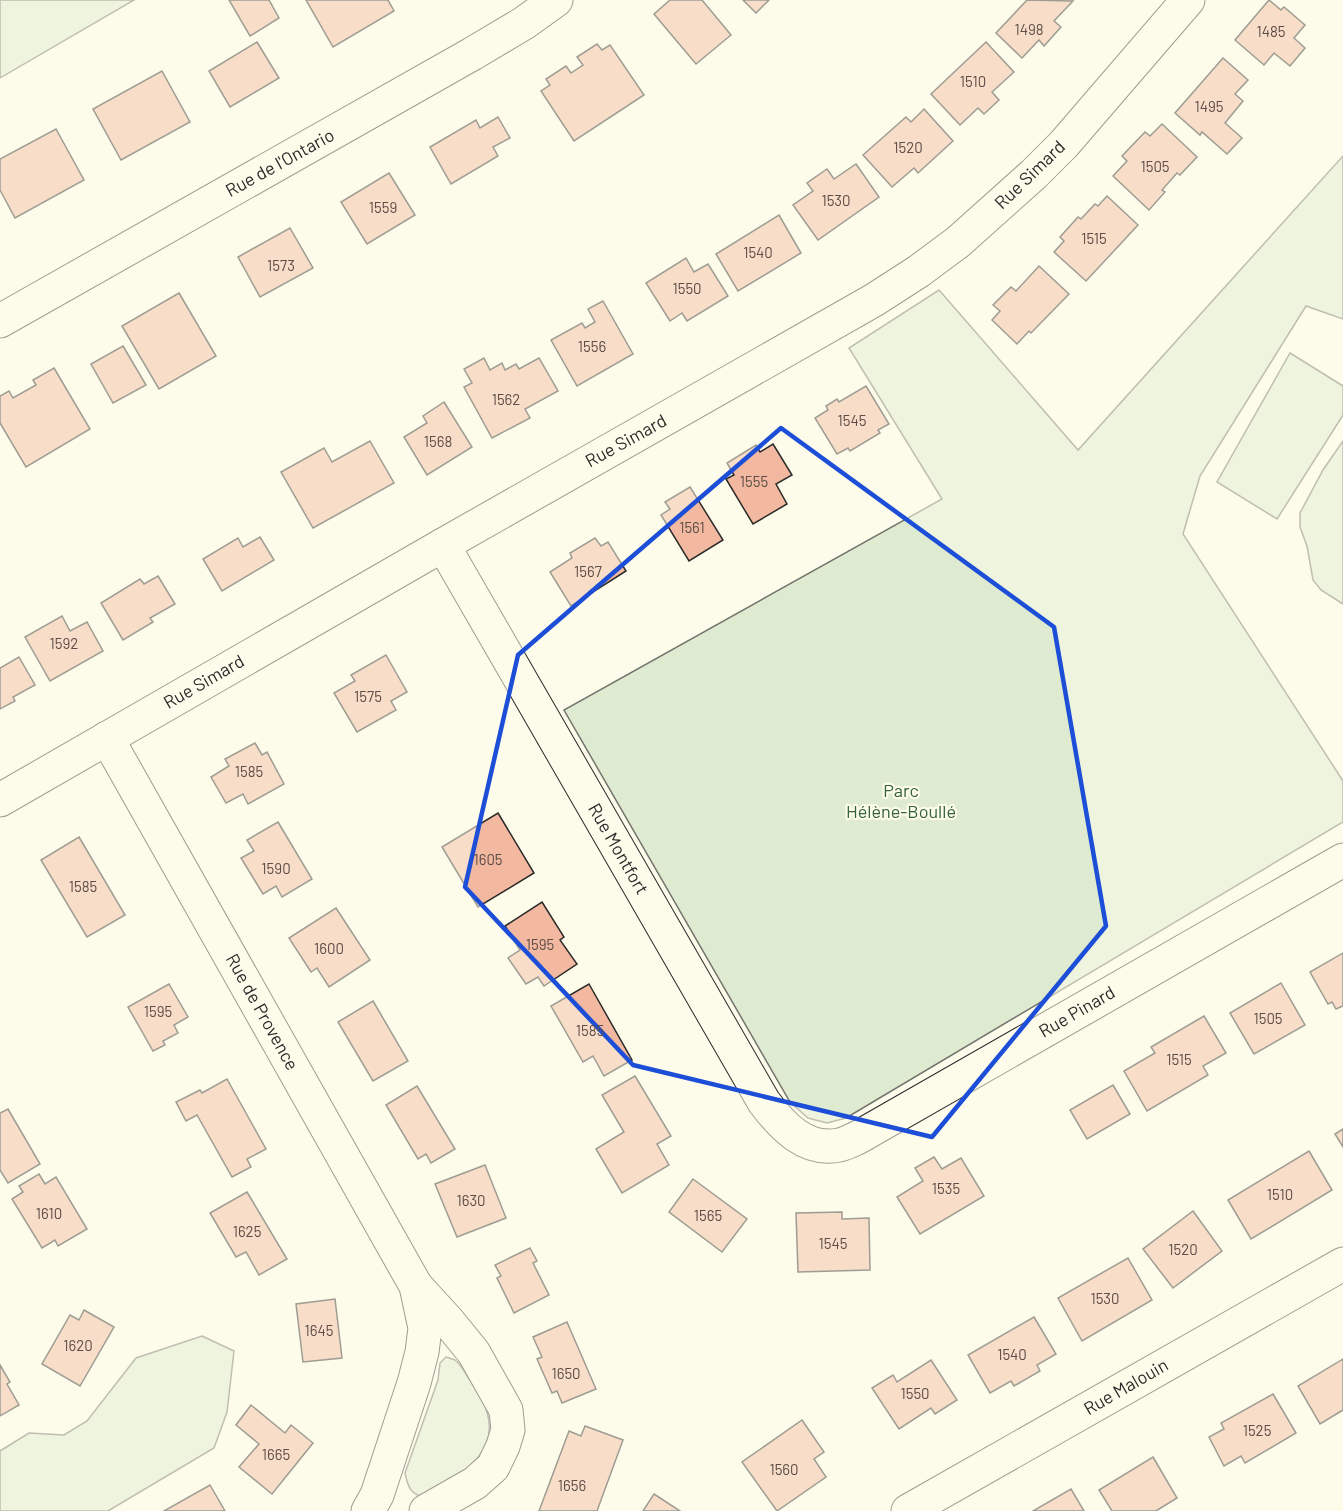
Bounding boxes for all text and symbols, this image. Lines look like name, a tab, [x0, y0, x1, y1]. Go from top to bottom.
house number: 1498	[1014, 20, 1044, 38]
house number: 1485	[1256, 22, 1286, 40]
house number: 1510	[960, 72, 986, 90]
house number: 1495	[1194, 97, 1224, 115]
street label: Rue de l'Ontario	[221, 123, 338, 201]
street label: Rue Simard	[990, 135, 1069, 213]
house number: 1520	[893, 138, 923, 156]
house number: 1505	[1140, 157, 1170, 175]
house number: 1530	[821, 191, 851, 209]
house number: 1559	[369, 198, 397, 216]
house number: 1515	[1081, 229, 1107, 247]
house number: 1540	[743, 243, 773, 261]
house number: 1573	[267, 256, 295, 274]
house number: 1550	[672, 279, 702, 297]
house number: 1556	[578, 337, 606, 355]
house number: 1562	[492, 390, 520, 408]
street label: Rue Simard	[581, 409, 670, 471]
house number: 1545	[838, 411, 866, 429]
house number: 1568	[424, 432, 452, 450]
house number: 1555	[740, 472, 768, 490]
house number: 1561	[679, 518, 705, 536]
house number: 1567	[574, 562, 602, 580]
house number: 1592	[50, 634, 78, 652]
street label: Rue Simard	[159, 649, 248, 713]
house number: 1575	[354, 687, 382, 705]
house number: 1585	[235, 762, 263, 780]
park label: Parc Hélène-Boullé	[846, 779, 956, 822]
street label: Rue Montfort	[584, 799, 654, 898]
house number: 1605	[473, 850, 503, 868]
house number: 1590	[261, 859, 291, 877]
house number: 1585	[69, 877, 97, 895]
house number: 1595	[526, 935, 554, 953]
house number: 1600	[314, 939, 344, 957]
street label: Rue de Provence	[222, 949, 304, 1074]
street label: Rue Pinard	[1034, 981, 1119, 1042]
house number: 1595	[144, 1002, 172, 1020]
house number: 1505	[1253, 1009, 1283, 1027]
house number: 1585	[576, 1021, 604, 1039]
house number: 1515	[1166, 1050, 1192, 1068]
house number: 1535	[932, 1179, 960, 1197]
house number: 1510	[1267, 1185, 1293, 1203]
house number: 1630	[456, 1191, 486, 1209]
house number: 1610	[36, 1204, 62, 1222]
house number: 1565	[694, 1206, 722, 1224]
house number: 1625	[233, 1222, 261, 1240]
house number: 1545	[819, 1234, 847, 1252]
house number: 1520	[1168, 1240, 1198, 1258]
house number: 1530	[1090, 1289, 1120, 1307]
house number: 1645	[305, 1321, 333, 1339]
house number: 1620	[63, 1336, 93, 1354]
house number: 1540	[997, 1345, 1027, 1363]
street label: Rue Malouin	[1079, 1353, 1172, 1419]
house number: 1650	[551, 1364, 581, 1382]
house number: 1550	[900, 1384, 930, 1402]
house number: 1525	[1243, 1421, 1271, 1439]
house number: 1665	[262, 1445, 290, 1463]
house number: 1560	[769, 1460, 799, 1478]
house number: 1656	[558, 1476, 586, 1494]

